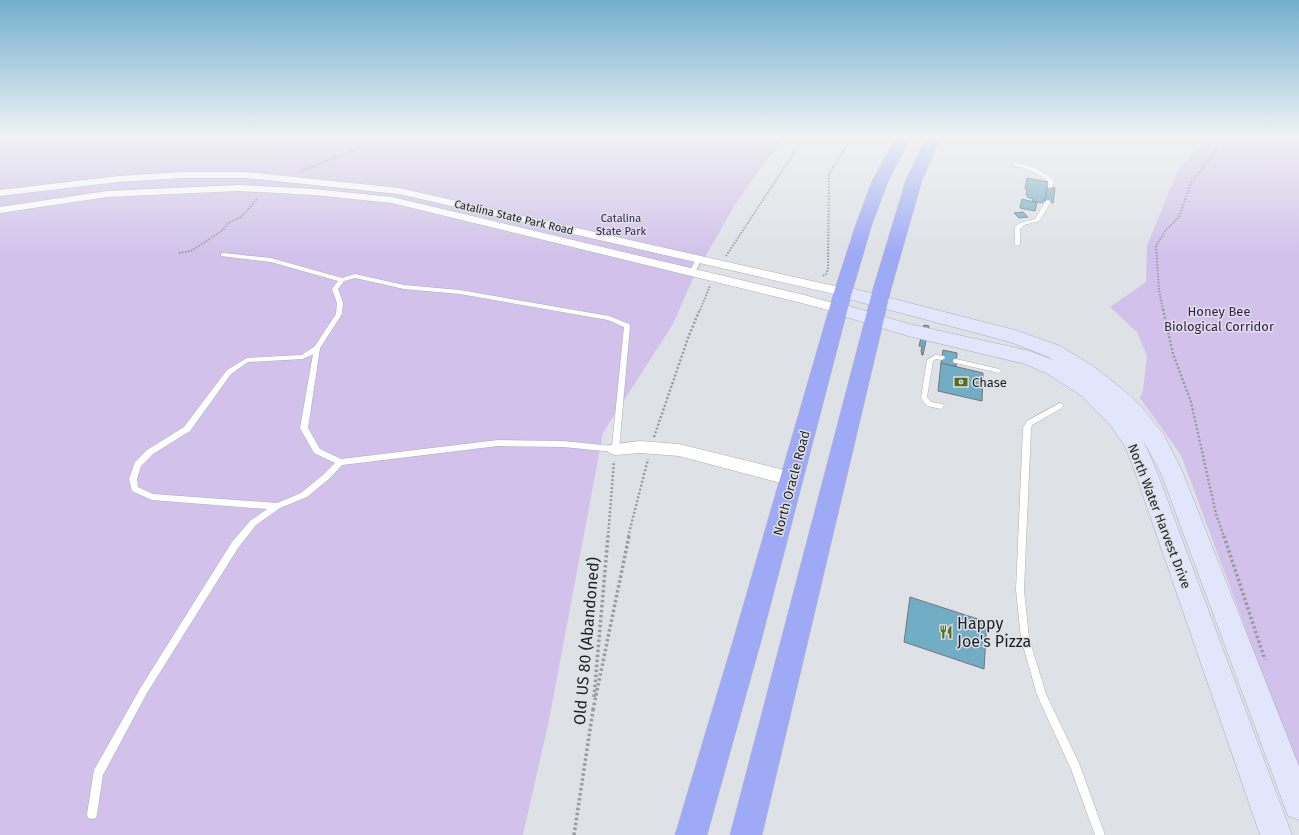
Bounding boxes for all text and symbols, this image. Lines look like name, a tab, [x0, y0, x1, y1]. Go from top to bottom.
street label: Catalina State Park Road	[453, 197, 575, 238]
park label: Catalina State Park	[596, 212, 646, 238]
park label: Honey Bee Biological Corridor	[1164, 304, 1274, 334]
bank icon: Chase	[953, 374, 969, 390]
place label: Chase	[972, 375, 1007, 390]
street label: North Oracle Road	[770, 429, 813, 537]
street label: North Water Harvest Drive	[1125, 442, 1194, 591]
street label: Old US 80 (Abandoned)	[570, 556, 603, 726]
place label: Happy Joe's Pizza	[957, 614, 1031, 651]
restaurant icon: Happy Joe's Pizza	[938, 624, 954, 640]

